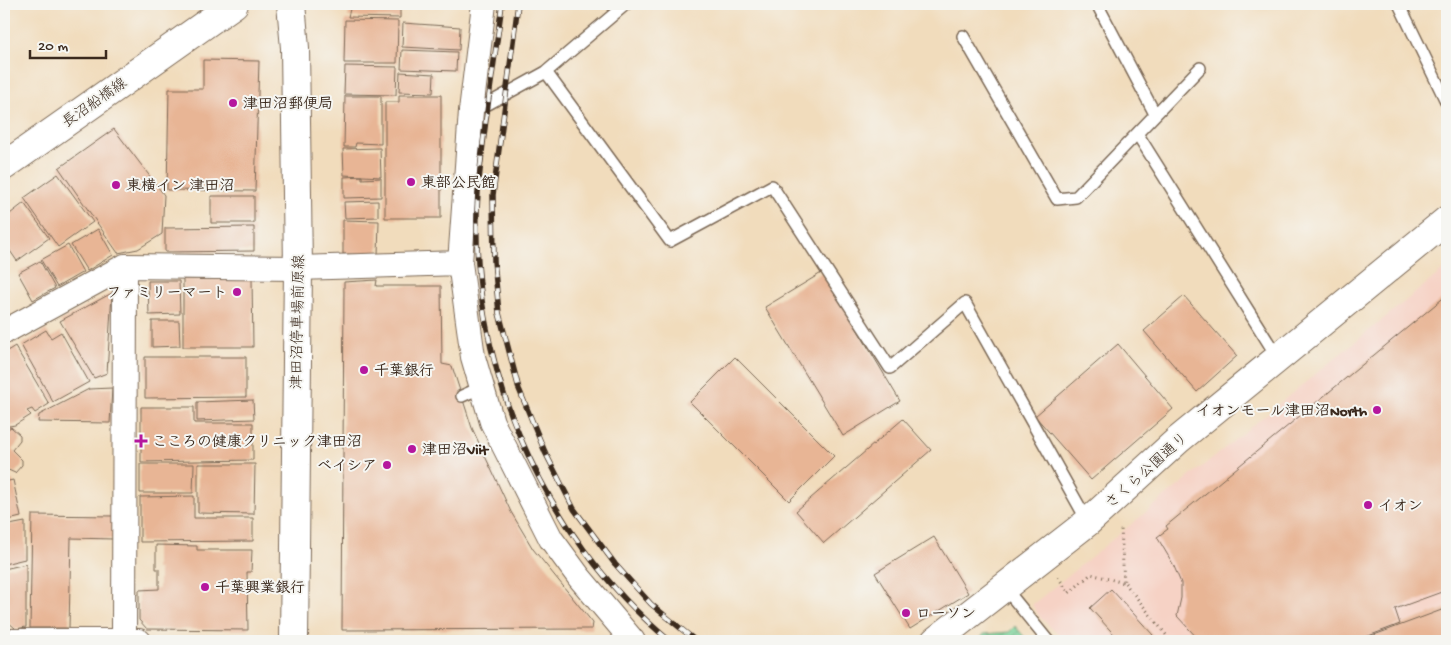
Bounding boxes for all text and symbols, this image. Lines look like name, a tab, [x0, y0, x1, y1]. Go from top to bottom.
scale bar	[30, 28, 106, 60]
text: 20 m	[38, 38, 68, 56]
street label: 長沼船橋線	[59, 74, 131, 133]
place label: 津田沼郵便局	[243, 95, 333, 114]
marker: 津田沼郵便局	[227, 97, 239, 109]
place label: 東部公民館	[421, 174, 496, 193]
marker: 東部公民館	[405, 176, 417, 188]
place label: 東横イン 津田沼	[126, 177, 235, 196]
marker: 東横イン 津田沼	[110, 179, 122, 191]
street label: 津田沼停車場前原線	[288, 254, 309, 390]
place label: ファミリーマート	[106, 285, 227, 303]
marker: ファミリーマート	[231, 286, 243, 298]
place label: 千葉銀行	[374, 362, 434, 381]
marker: 千葉銀行	[358, 364, 370, 376]
place label: イオンモール津田沼North	[1196, 402, 1367, 421]
marker: イオンモール津田沼North	[1371, 404, 1383, 416]
street label: さくら公園通り	[1102, 430, 1192, 513]
place label: こころの健康クリニック津田沼	[152, 433, 362, 452]
marker: こころの健康クリニック津田沼	[134, 434, 148, 448]
place label: 津田沼Viit	[422, 441, 490, 460]
marker: 津田沼Viit	[406, 443, 418, 455]
place label: ベイシア	[317, 458, 377, 476]
marker: ベイシア	[381, 459, 393, 471]
place label: イオン	[1378, 498, 1423, 516]
marker: イオン	[1362, 499, 1374, 511]
place label: 千葉興業銀行	[215, 579, 305, 598]
marker: 千葉興業銀行	[199, 581, 211, 593]
place label: ローソン	[916, 606, 976, 624]
marker: ローソン	[900, 607, 912, 619]

